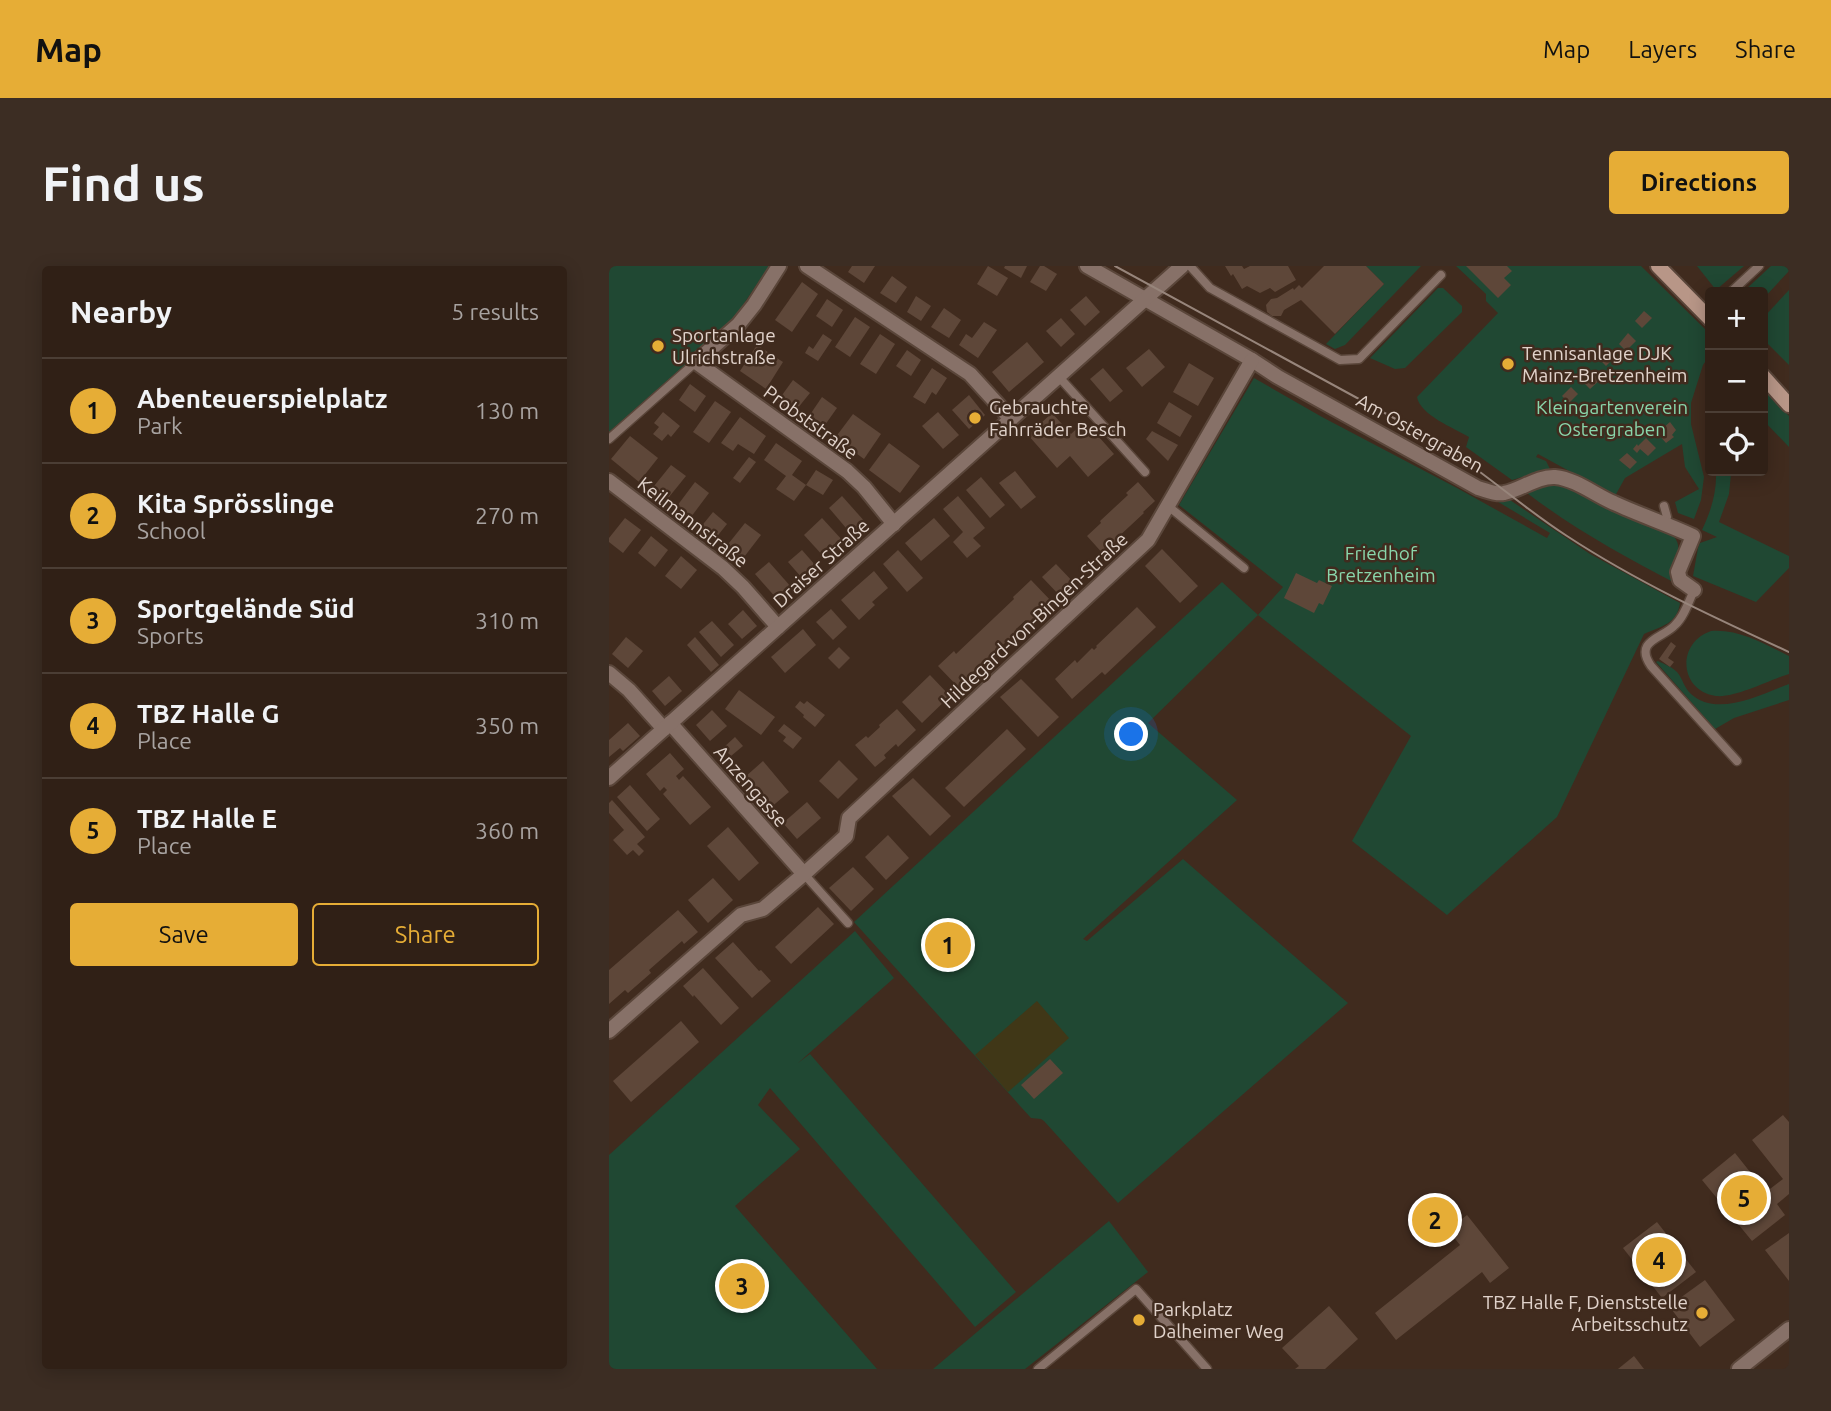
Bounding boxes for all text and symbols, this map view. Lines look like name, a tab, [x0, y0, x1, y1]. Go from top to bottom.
text: Map	[35, 31, 102, 68]
text: Map	[1543, 36, 1590, 63]
text: Layers	[1628, 36, 1697, 63]
text: Share	[1735, 36, 1796, 63]
button: Directions	[1609, 151, 1789, 214]
text: Find us	[42, 155, 205, 210]
map controls	[1705, 287, 1768, 476]
button: +	[1705, 287, 1768, 350]
text: Nearby	[70, 295, 172, 329]
text: 5 results	[451, 299, 539, 324]
place label: Sportanlage Ulrichstraße	[672, 324, 776, 368]
marker: Sportanlage Ulrichstraße	[650, 338, 666, 354]
place label: Tennisanlage DJK Mainz-Bretzenheim	[1522, 342, 1687, 386]
button: −	[1705, 350, 1768, 413]
marker: Tennisanlage DJK Mainz-Bretzenheim	[1500, 356, 1516, 372]
street label: Probststraße	[760, 380, 862, 464]
text: Abenteuerspielplatz	[137, 384, 387, 413]
street label: Am Ostergraben	[1353, 389, 1487, 477]
place label: Gebrauchte Fahrräder Besch	[989, 396, 1127, 440]
park label: Kleingartenverein Ostergraben	[1536, 396, 1688, 440]
text: 1	[87, 398, 99, 423]
text: 130 m	[475, 398, 539, 423]
marker: Gebrauchte Fahrräder Besch	[967, 410, 983, 426]
text: Park	[137, 413, 183, 438]
button: locate	[1705, 413, 1768, 476]
street label: Keilmannstraße	[633, 472, 753, 572]
text: Kita Sprösslinge	[137, 489, 335, 518]
text: 2	[87, 503, 99, 528]
text: 270 m	[475, 503, 539, 528]
street label: Draiser Straße	[768, 514, 874, 612]
text: School	[137, 518, 206, 543]
street label: Hildegard-von-Bingen-Straße	[936, 528, 1132, 712]
park label: Friedhof Bretzenheim	[1326, 542, 1436, 586]
text: Sportgelände Süd	[137, 594, 355, 623]
text: 3	[87, 608, 99, 633]
text: 310 m	[475, 608, 539, 633]
text: Sports	[137, 623, 204, 648]
text: TBZ Halle G	[137, 699, 279, 728]
text: 4	[87, 713, 99, 738]
text: 350 m	[475, 713, 539, 738]
your location	[1114, 717, 1148, 751]
text: Place	[137, 728, 192, 753]
street label: Anzengasse	[710, 741, 792, 831]
text: TBZ Halle E	[137, 804, 277, 833]
text: 5	[87, 818, 99, 843]
text: 360 m	[475, 818, 539, 843]
text: Place	[137, 833, 192, 858]
button: Save	[70, 903, 298, 966]
button: Share	[312, 903, 539, 966]
pin: 1	[925, 919, 971, 971]
pin: 5	[1721, 1172, 1767, 1224]
pin: 2	[1412, 1194, 1458, 1246]
pin: 4	[1636, 1234, 1682, 1286]
pin: 3	[719, 1260, 765, 1312]
place label: TBZ Halle F, Dienststelle Arbeitsschutz	[1483, 1291, 1688, 1335]
place label: Parkplatz Dalheimer Weg	[1153, 1298, 1284, 1342]
marker: TBZ Halle F, Dienststelle Arbeitsschutz	[1694, 1305, 1710, 1321]
marker: Parkplatz Dalheimer Weg	[1131, 1312, 1147, 1328]

